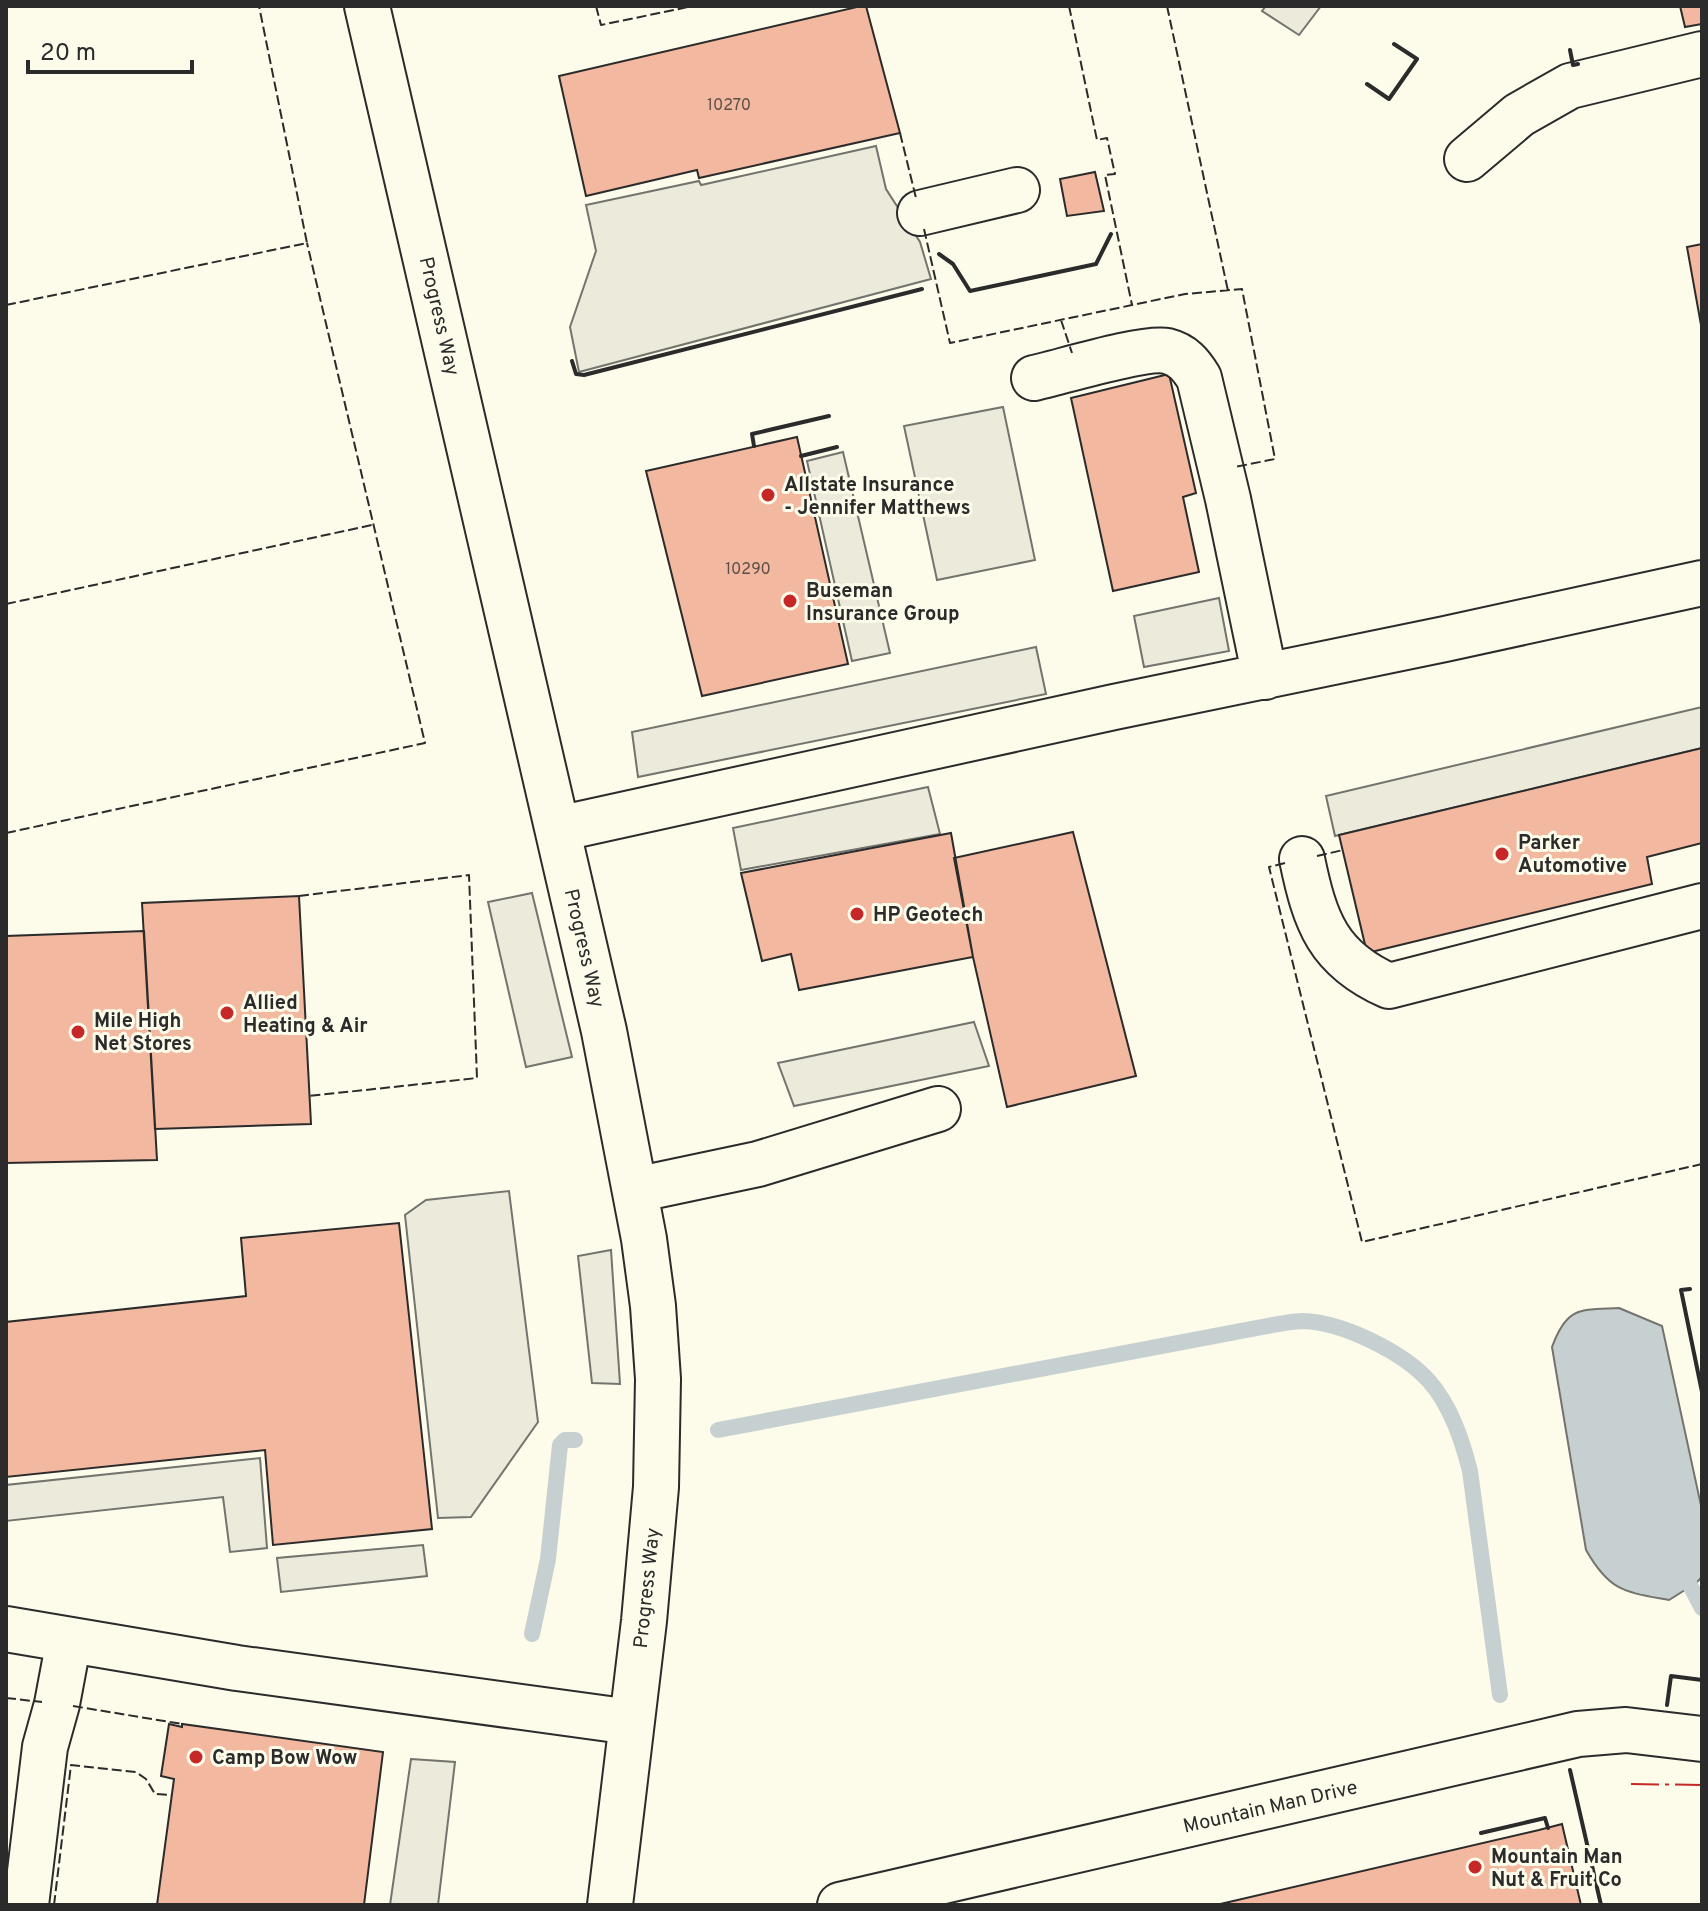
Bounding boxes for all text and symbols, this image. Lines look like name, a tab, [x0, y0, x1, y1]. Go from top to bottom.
scale bar	[28, 24, 192, 74]
text: 20 m	[40, 39, 96, 69]
house number: 10270	[707, 96, 751, 116]
street label: Progress Way	[412, 255, 464, 378]
place label: Allstate Insurance - Jennifer Matthews	[784, 473, 971, 522]
marker: Allstate Insurance - Jennifer Matthews	[759, 486, 777, 504]
house number: 10290	[725, 560, 771, 580]
place label: Buseman Insurance Group	[806, 579, 960, 628]
marker: Buseman Insurance Group	[781, 592, 799, 610]
place label: Parker Automotive	[1518, 831, 1627, 880]
marker: Parker Automotive	[1493, 845, 1511, 863]
street label: Progress Way	[557, 887, 609, 1010]
place label: HP Geotech	[873, 903, 983, 929]
marker: HP Geotech	[848, 905, 866, 923]
place label: Allied Heating & Air	[243, 991, 368, 1040]
marker: Allied Heating & Air	[218, 1004, 236, 1022]
place label: Mile High Net Stores	[94, 1009, 192, 1058]
marker: Mile High Net Stores	[69, 1023, 87, 1041]
street label: Progress Way	[629, 1527, 667, 1650]
place label: Camp Bow Wow	[212, 1746, 357, 1772]
marker: Camp Bow Wow	[187, 1748, 205, 1766]
street label: Mountain Man Drive	[1181, 1775, 1360, 1841]
place label: Mountain Man Nut & Fruit Co	[1491, 1845, 1623, 1894]
marker: Mountain Man Nut & Fruit Co	[1466, 1858, 1484, 1876]

